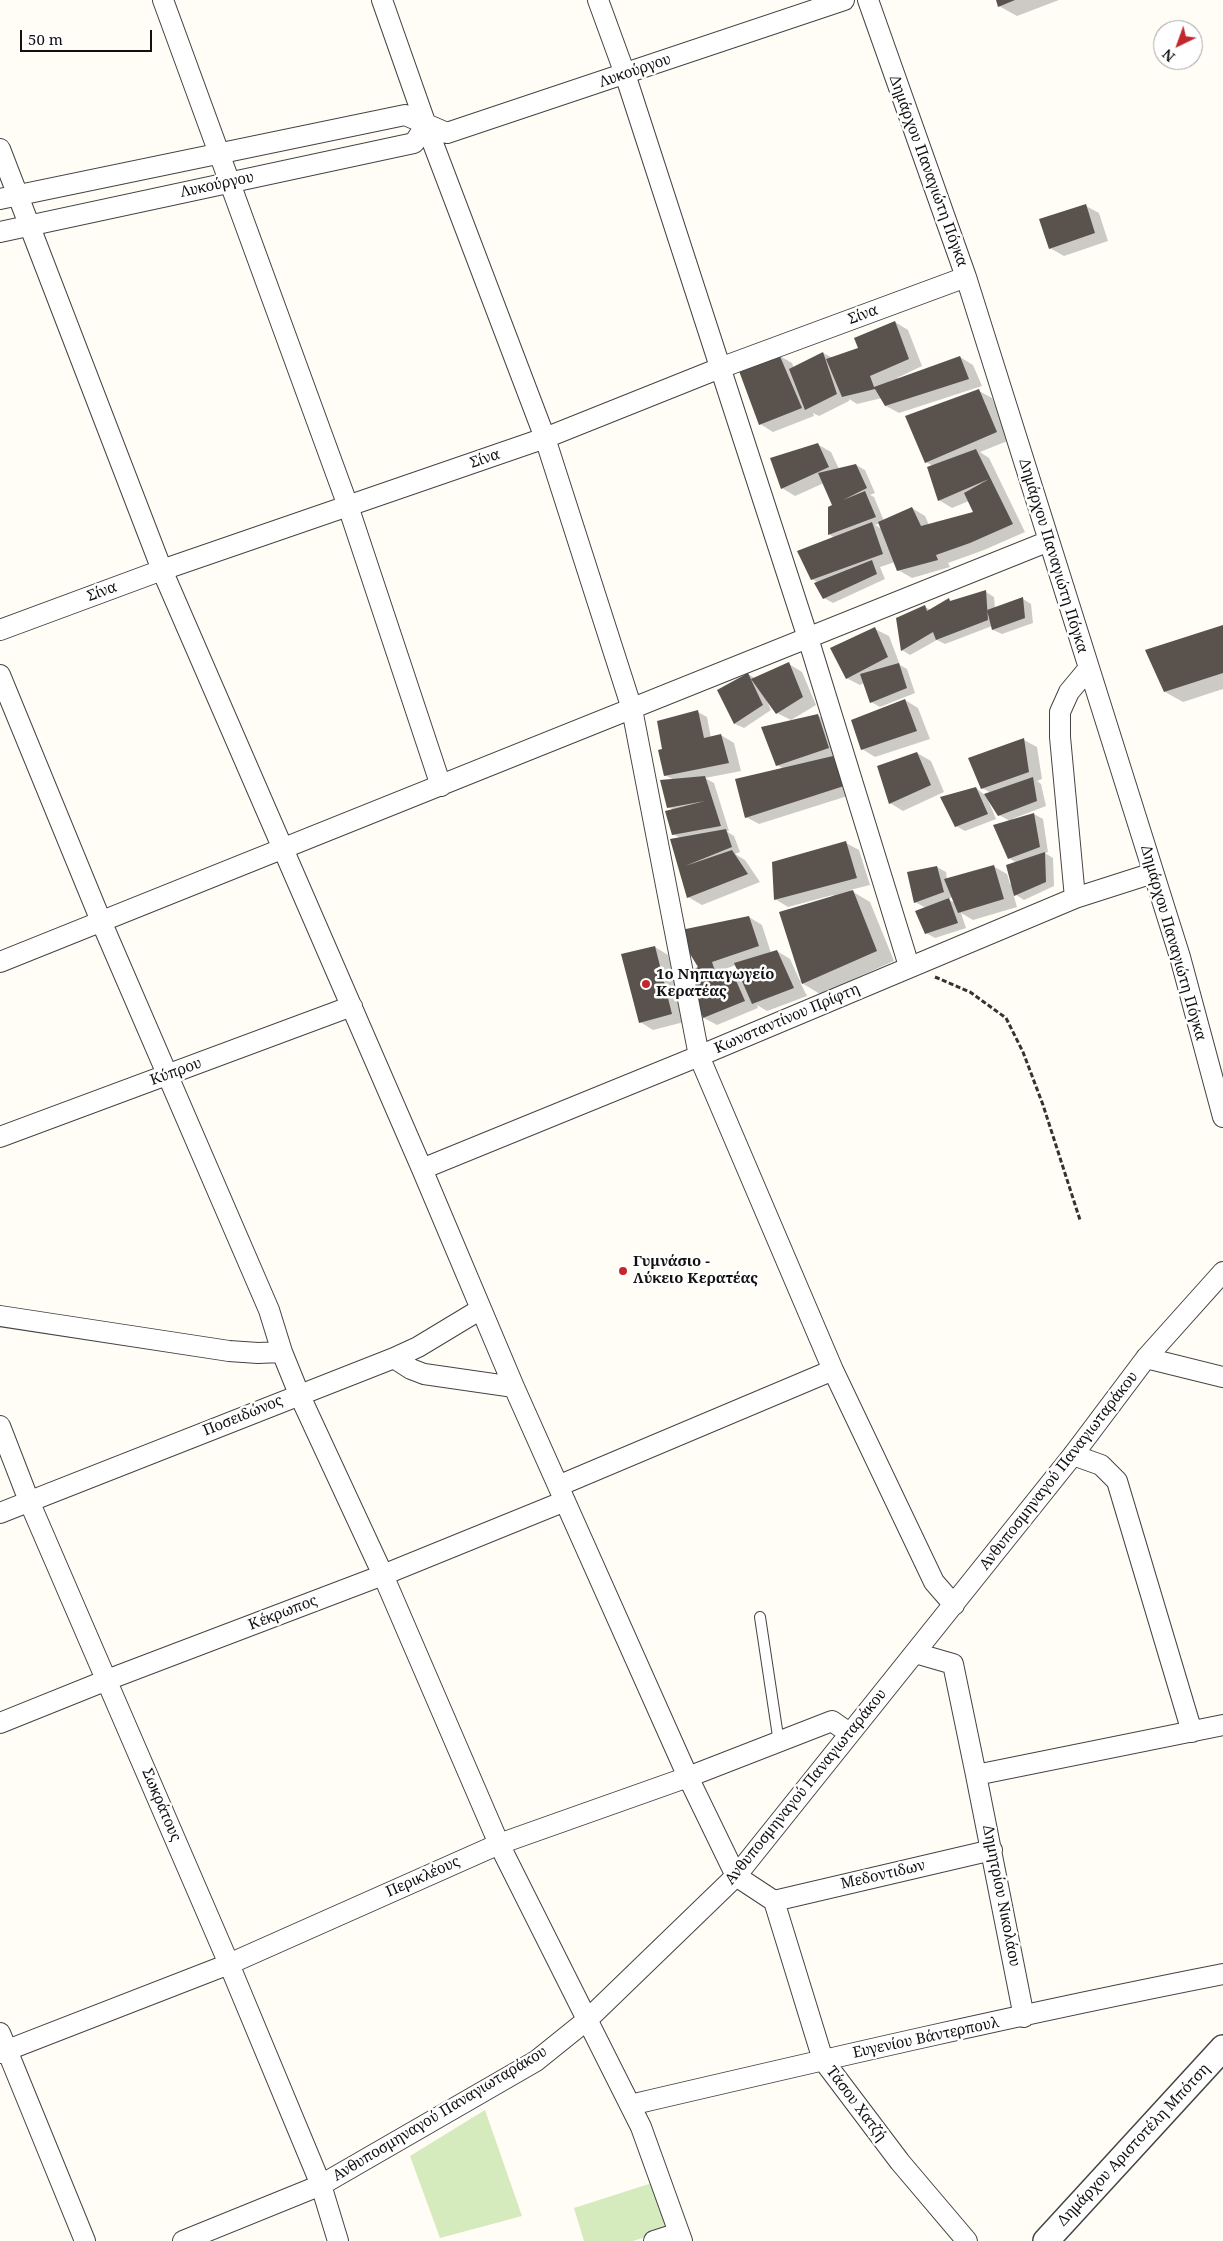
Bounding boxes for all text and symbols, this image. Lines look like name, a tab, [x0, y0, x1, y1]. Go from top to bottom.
scale bar	[22, 20, 155, 52]
north arrow	[1153, 20, 1203, 70]
text: 50 m	[28, 29, 63, 49]
text: N	[1158, 45, 1179, 67]
street label: Λυκούργου	[597, 50, 673, 92]
street label: Δημάρχου Παναγιώτη Πόγκα	[885, 73, 971, 269]
street label: Λυκούργου	[178, 168, 256, 202]
street label: Σίνα	[846, 301, 880, 329]
street label: Σίνα	[468, 446, 502, 472]
street label: Δημάρχου Παναγιώτη Πόγκα	[1015, 457, 1091, 655]
street label: Σίνα	[85, 578, 119, 606]
street label: Δημάρχου Παναγιώτη Πόγκα	[1136, 843, 1210, 1043]
place label: 1ο Νηπιαγωγείο Κερατέας	[656, 966, 775, 1001]
marker: 1ο Νηπιαγωγείο Κερατέας	[640, 978, 652, 990]
street label: Κωνσταντίνου Πρίφτη	[712, 980, 862, 1058]
street label: Κύπρου	[148, 1054, 204, 1090]
place label: Γυμνάσιο - Λύκειο Κερατέας	[633, 1253, 758, 1288]
marker: Γυμνάσιο - Λύκειο Κερατέας	[617, 1265, 629, 1277]
street label: Ανθυποσμηναγού Παναγιωταράκου	[976, 1368, 1142, 1574]
street label: Ποσειδώνος	[200, 1392, 286, 1440]
street label: Κέκρωπος	[246, 1592, 320, 1634]
street label: Ανθυποσμηναγού Παναγιωταράκου	[721, 1686, 891, 1888]
street label: Σωκράτους	[138, 1766, 184, 1844]
street label: Δημητρίου Νικολάου	[978, 1824, 1024, 1968]
street label: Περικλέους	[383, 1853, 463, 1901]
street label: Μεδοντιδων	[839, 1857, 927, 1893]
street label: Ευγενίου Βάντερπουλ	[851, 2014, 1001, 2062]
street label: Ανθυποσμηναγού Παναγιωταράκου	[330, 2043, 550, 2185]
street label: Δημάρχου Αριστοτέλη Μπότση	[1054, 2060, 1214, 2230]
street label: Τάσου Χατζή	[822, 2063, 890, 2145]

